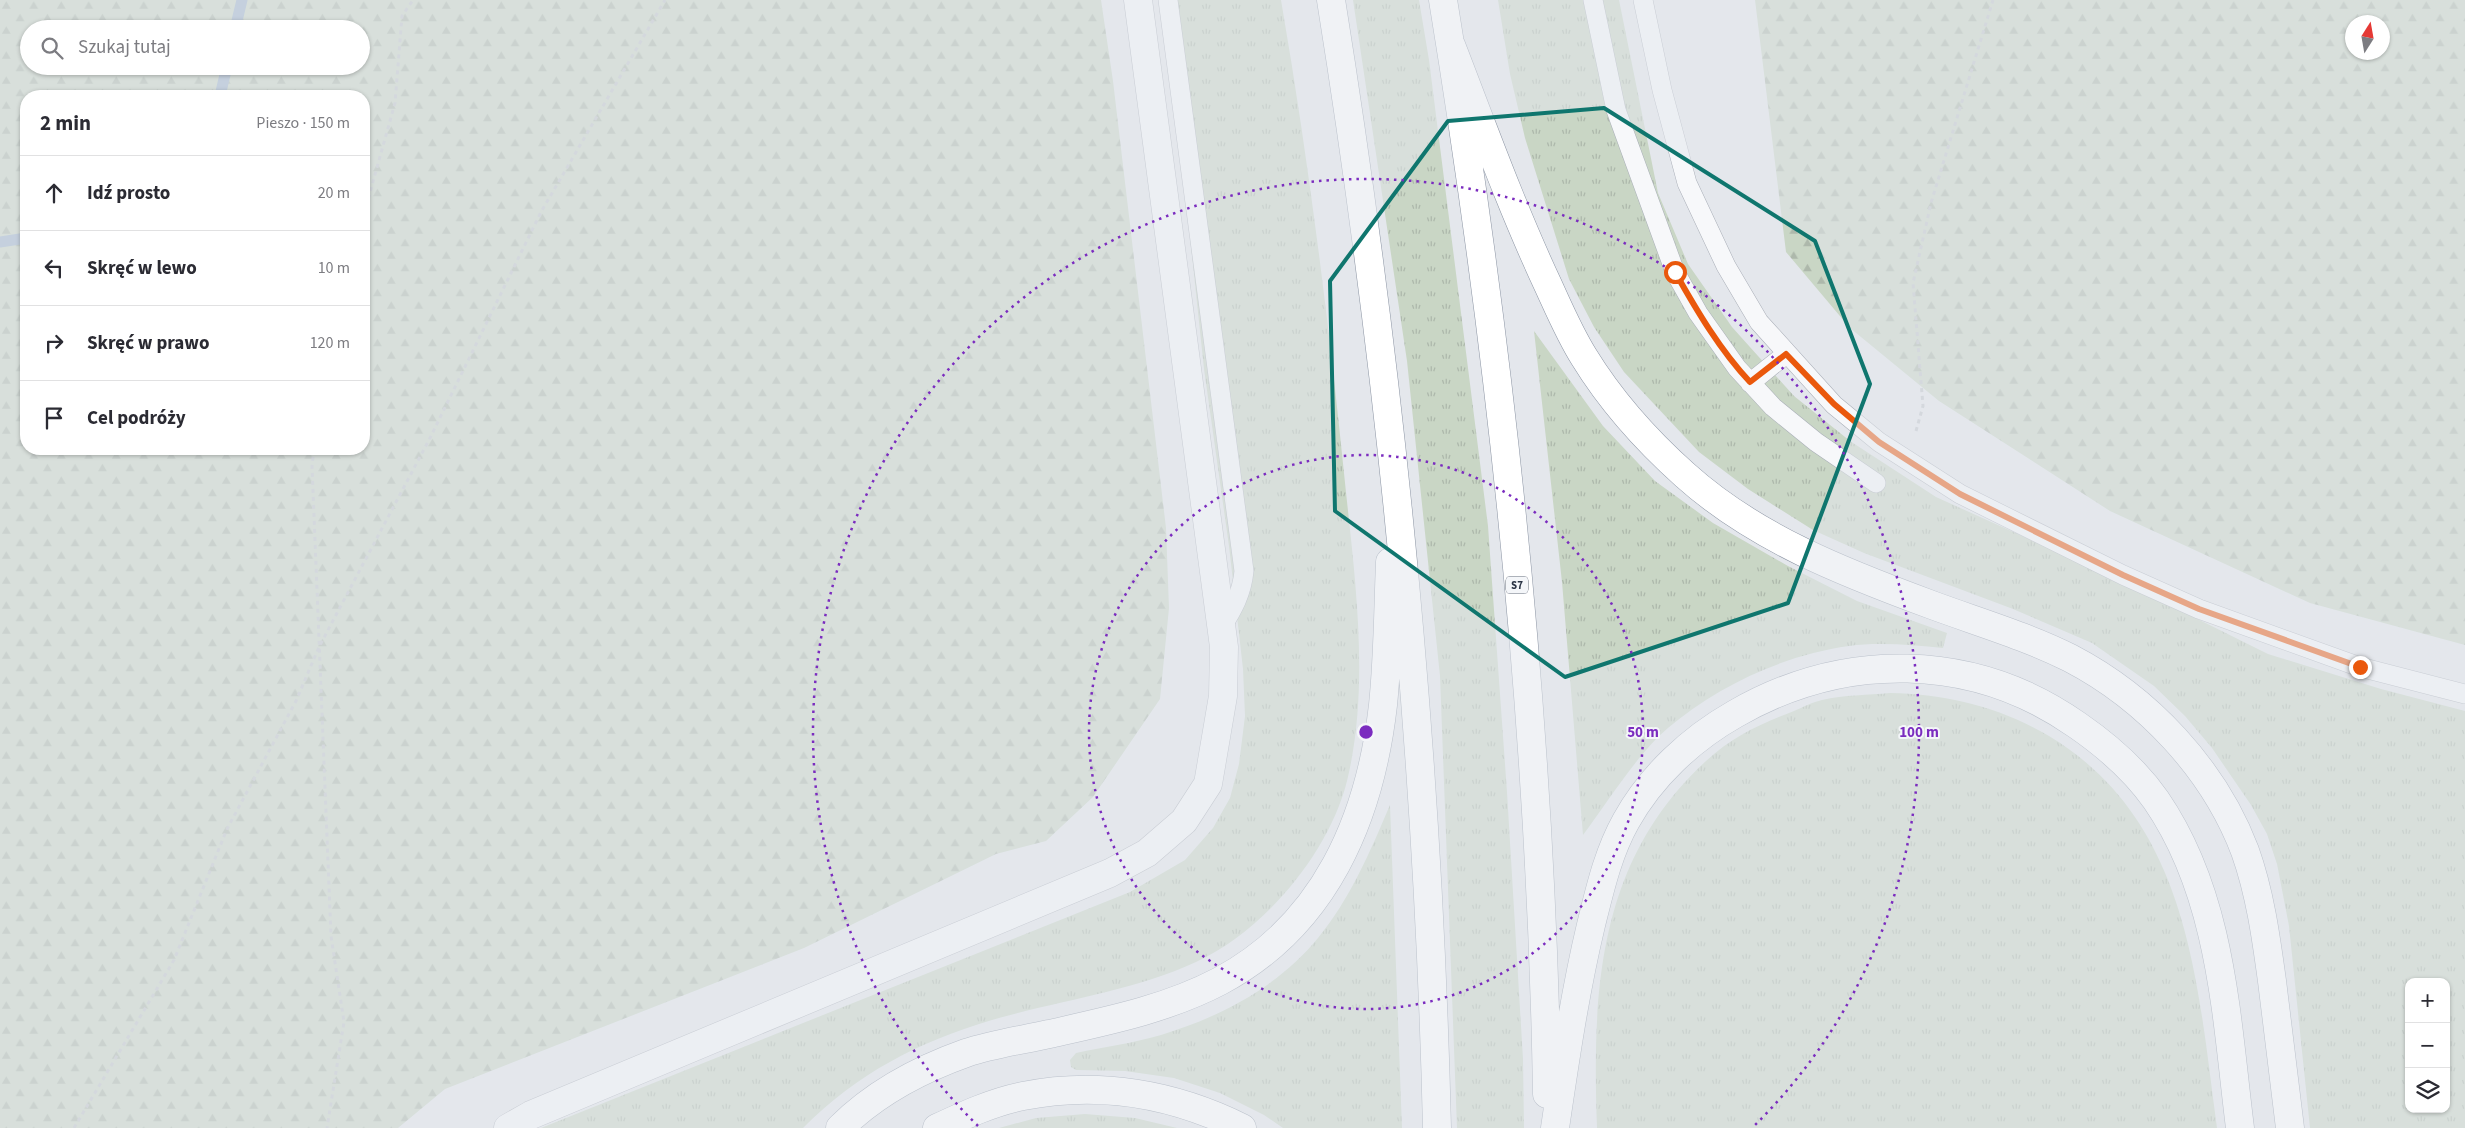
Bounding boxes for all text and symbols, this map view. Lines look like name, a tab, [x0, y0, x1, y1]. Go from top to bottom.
north arrow	[2345, 15, 2390, 60]
search box	[20, 20, 370, 75]
icon: search	[38, 34, 66, 62]
text: Szukaj tutaj	[78, 34, 171, 61]
text: 2 min	[40, 108, 91, 138]
text: Pieszo · 150 m	[256, 112, 350, 134]
icon: ahead	[40, 179, 68, 207]
text: Idź prosto	[87, 180, 170, 207]
text: 20 m	[318, 182, 350, 204]
icon: left	[40, 254, 68, 282]
text: Skręć w lewo	[87, 255, 197, 282]
text: 10 m	[318, 257, 350, 279]
route start	[1664, 261, 1687, 284]
icon: right	[40, 329, 68, 357]
text: Skręć w prawo	[87, 330, 209, 357]
text: 120 m	[310, 332, 350, 354]
icon: arrive	[40, 404, 68, 432]
text: Cel podróży	[87, 405, 186, 432]
road number: S7	[1506, 576, 1528, 594]
route end	[2349, 656, 2372, 679]
text: 50 m	[1627, 722, 1659, 743]
text: 100 m	[1899, 722, 1939, 743]
centre of rings	[1357, 723, 1375, 741]
map controls	[2405, 978, 2450, 1113]
button: +	[2405, 978, 2450, 1023]
button: −	[2405, 1023, 2450, 1068]
button: layers	[2405, 1068, 2450, 1113]

